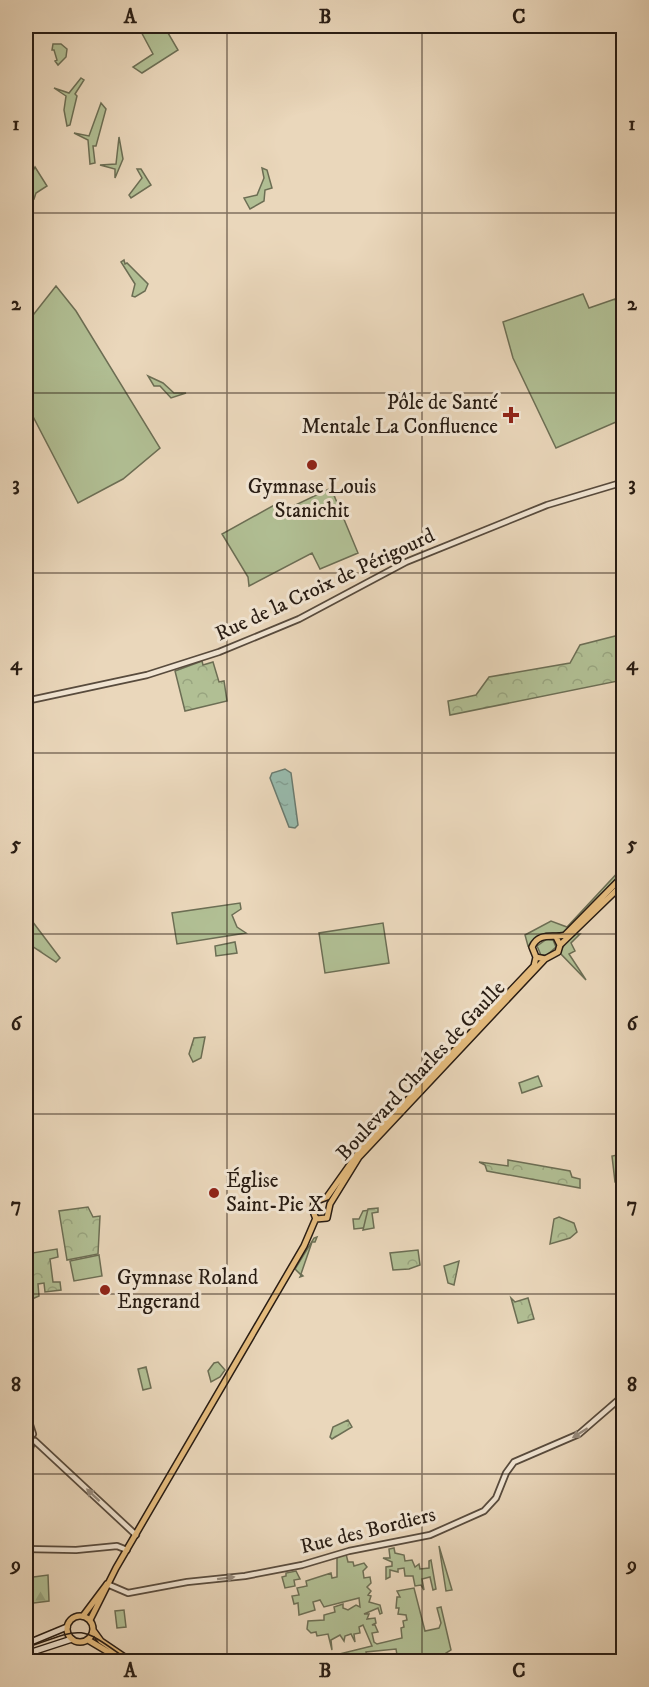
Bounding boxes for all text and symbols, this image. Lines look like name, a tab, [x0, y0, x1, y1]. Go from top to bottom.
text: A	[123, 5, 138, 30]
text: B	[319, 5, 331, 30]
text: C	[512, 5, 526, 30]
text: 1	[12, 112, 20, 137]
text: 1	[628, 112, 636, 137]
text: 2	[11, 292, 22, 317]
text: 2	[627, 292, 638, 317]
place label: Pôle de Santé Mentale La Confluence	[301, 390, 498, 440]
marker: Pôle de Santé Mentale La Confluence	[502, 406, 520, 424]
marker: Gymnase Louis Stanichit	[305, 458, 319, 472]
text: 3	[12, 472, 20, 497]
text: 3	[628, 472, 636, 497]
place label: Gymnase Louis Stanichit	[248, 474, 376, 524]
street label: Rue de la Croix de Périgourd	[211, 522, 439, 647]
text: 4	[10, 652, 23, 677]
text: 4	[626, 652, 639, 677]
text: 5	[10, 832, 21, 857]
text: 5	[626, 832, 637, 857]
street label: Boulevard Charles de Gaulle	[331, 976, 511, 1166]
text: 6	[11, 1012, 23, 1037]
text: 6	[627, 1012, 639, 1037]
place label: Église Saint-Pie X	[226, 1167, 323, 1218]
marker: Église Saint-Pie X	[207, 1186, 221, 1200]
text: 7	[11, 1193, 21, 1218]
text: 7	[627, 1193, 637, 1218]
place label: Gymnase Roland Engerand	[117, 1265, 259, 1315]
marker: Gymnase Roland Engerand	[98, 1283, 112, 1297]
text: 8	[11, 1373, 21, 1398]
text: 8	[627, 1373, 637, 1398]
one-way arrow	[572, 1427, 588, 1438]
one-way arrow	[86, 1489, 100, 1503]
street label: Rue des Bordiers	[298, 1502, 438, 1560]
text: 9	[9, 1553, 21, 1578]
text: 9	[625, 1553, 637, 1578]
one-way arrow	[217, 1573, 236, 1583]
text: A	[123, 1659, 138, 1684]
text: B	[319, 1659, 331, 1684]
text: C	[512, 1659, 526, 1684]

